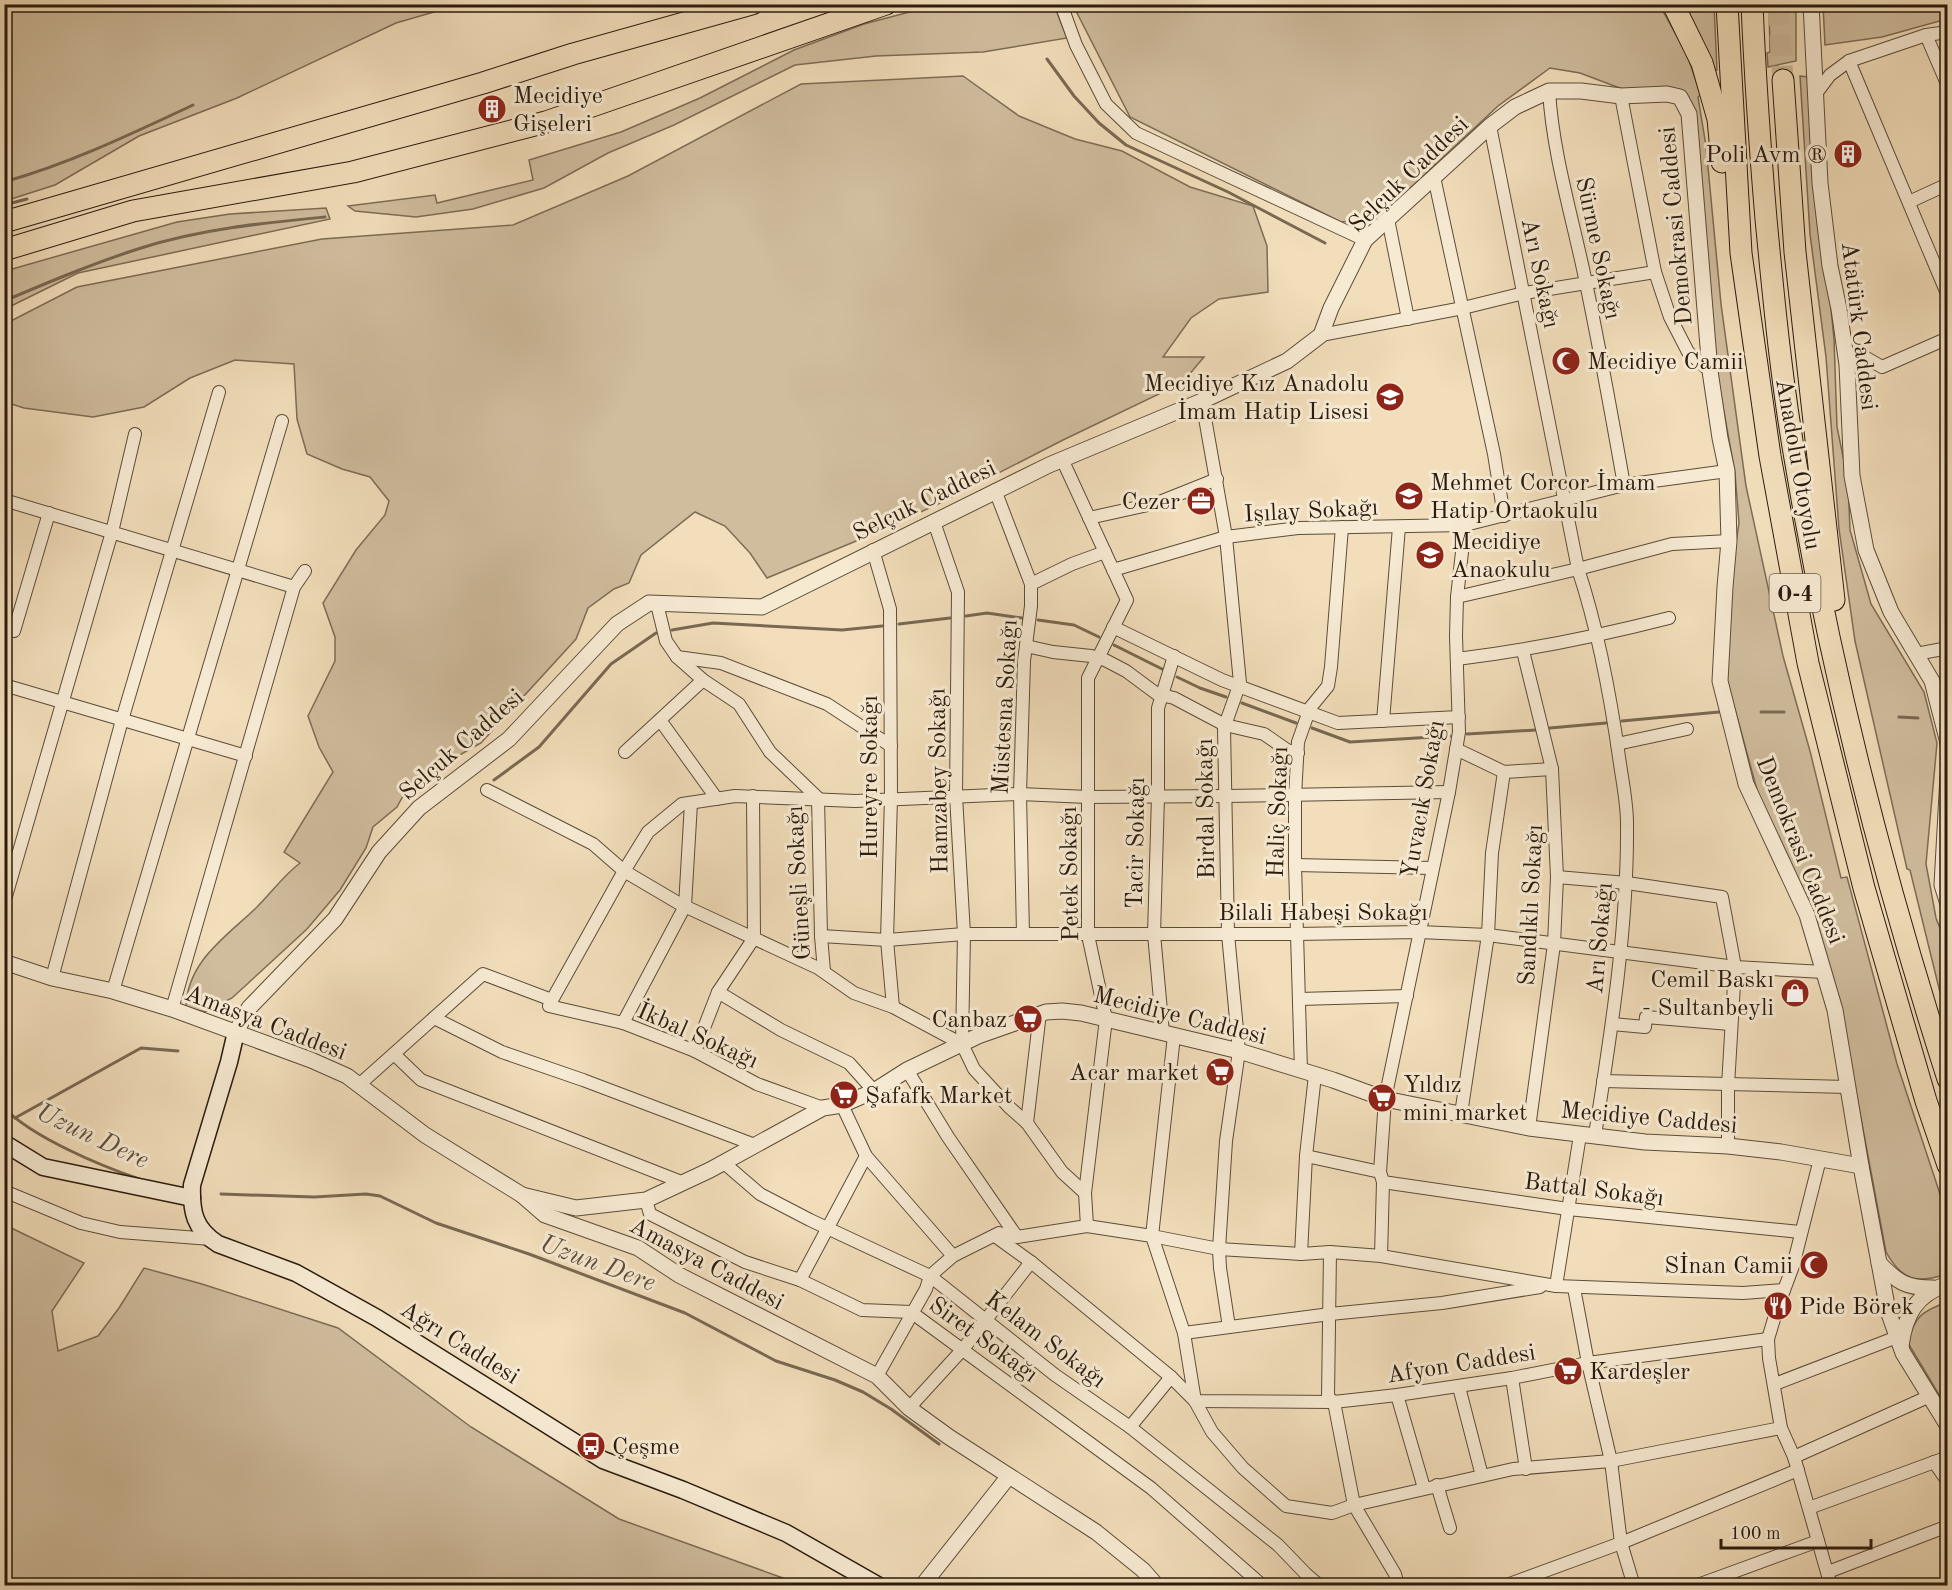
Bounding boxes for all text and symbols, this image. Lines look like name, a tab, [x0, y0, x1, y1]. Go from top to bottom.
place label: Mecidiye Gişeleri	[513, 85, 603, 137]
building icon: Mecidiye Gişeleri	[476, 93, 508, 125]
street label: Selçuk Caddesi	[1345, 113, 1474, 238]
street label: Demokrasi Caddesi	[1656, 125, 1698, 326]
building icon: Poli Avm ®	[1832, 138, 1864, 170]
place label: Poli Avm ®	[1705, 144, 1827, 168]
street label: Sürme Sokağı	[1570, 175, 1624, 322]
street label: Arı Sokağı	[1516, 216, 1562, 331]
street label: Atatürk Caddesi	[1836, 241, 1880, 412]
mosque icon: Mecidiye Camii	[1550, 345, 1582, 377]
place label: Mecidiye Camii	[1587, 351, 1743, 375]
place label: Mecidiye Kız Anadolu İmam Hatip Lisesi	[1144, 373, 1369, 425]
street label: Anadolu Otoyolu	[1770, 377, 1824, 552]
school or university icon: Mecidiye Kız Anadolu İmam Hatip Lisesi	[1374, 381, 1406, 413]
street label: Selçuk Caddesi	[850, 457, 1000, 547]
place label: Mehmet Corcor İmam Hatip Ortaokulu	[1430, 469, 1656, 524]
school or university icon: Mehmet Corcor İmam Hatip Ortaokulu	[1393, 480, 1425, 512]
office icon: Cezer	[1185, 485, 1217, 517]
place label: Cezer	[1121, 491, 1180, 515]
street label: Işılay Sokağı	[1243, 496, 1379, 527]
place label: Mecidiye Anaokulu	[1451, 531, 1551, 583]
school or university icon: Mecidiye Anaokulu	[1414, 539, 1446, 571]
road number: O-4	[1770, 574, 1820, 612]
street label: Müstesna Sokağı	[989, 619, 1023, 795]
street label: Selçuk Caddesi	[396, 685, 529, 806]
street label: Hamzabey Sokağı	[926, 688, 954, 874]
street label: Hureyre Sokağı	[859, 695, 883, 859]
street label: Yuvacık Sokağı	[1398, 718, 1450, 880]
street label: Birdal Sokağı	[1194, 738, 1220, 880]
street label: Haliç Sokağı	[1265, 746, 1293, 878]
street label: Demokrasi Caddesi	[1751, 754, 1848, 948]
street label: Tacir Sokağı	[1124, 777, 1150, 909]
street label: Güneşli Sokağı	[784, 805, 816, 961]
street label: Petek Sokağı	[1058, 806, 1084, 942]
street label: Sandıklı Sokağı	[1516, 824, 1548, 986]
street label: Arı Sokağı	[1584, 881, 1618, 995]
street label: Bilali Habeşi Sokağı	[1218, 902, 1428, 926]
place label: Cemil Baskı - Sultanbeyli	[1642, 969, 1774, 1021]
shop icon: Cemil Baskı - Sultanbeyli	[1779, 977, 1811, 1009]
street label: Amasya Caddesi	[181, 982, 349, 1066]
street label: Mecidiye Caddesi	[1091, 984, 1268, 1050]
street label: İkbal Sokağı	[633, 997, 763, 1074]
supermarket icon: Canbaz	[1012, 1003, 1044, 1035]
place label: Canbaz	[931, 1009, 1007, 1033]
supermarket icon: Acar market	[1204, 1056, 1236, 1088]
place label: Acar market	[1069, 1062, 1199, 1086]
place label: Yıldız mini market	[1403, 1074, 1527, 1126]
supermarket icon: Şafafk Market	[828, 1079, 860, 1111]
supermarket icon: Yıldız mini market	[1366, 1082, 1398, 1114]
place label: Şafafk Market	[865, 1085, 1012, 1109]
water label: Uzun Dere	[32, 1099, 152, 1174]
street label: Mecidiye Caddesi	[1559, 1099, 1738, 1139]
street label: Battal Sokağı	[1522, 1170, 1665, 1211]
street label: Amasya Caddesi	[625, 1214, 787, 1316]
water label: Uzun Dere	[536, 1231, 659, 1297]
mosque icon: Sİnan Camii	[1798, 1249, 1830, 1281]
place label: Sİnan Camii	[1664, 1252, 1793, 1279]
street label: Kelam Sokağı	[980, 1288, 1109, 1393]
restaurant icon: Pide Börek	[1762, 1290, 1794, 1322]
street label: Siret Sokağı	[924, 1293, 1042, 1388]
place label: Pide Börek	[1799, 1296, 1914, 1320]
street label: Ağrı Caddesi	[395, 1298, 523, 1390]
street label: Afyon Caddesi	[1385, 1341, 1537, 1389]
supermarket icon: Kardeşler	[1552, 1355, 1584, 1387]
place label: Kardeşler	[1589, 1361, 1690, 1385]
bus stop icon: Çeşme	[575, 1430, 607, 1462]
place label: Çeşme	[612, 1436, 680, 1460]
scale bar	[1721, 1512, 1871, 1550]
text: 100 m	[1730, 1525, 1781, 1543]

